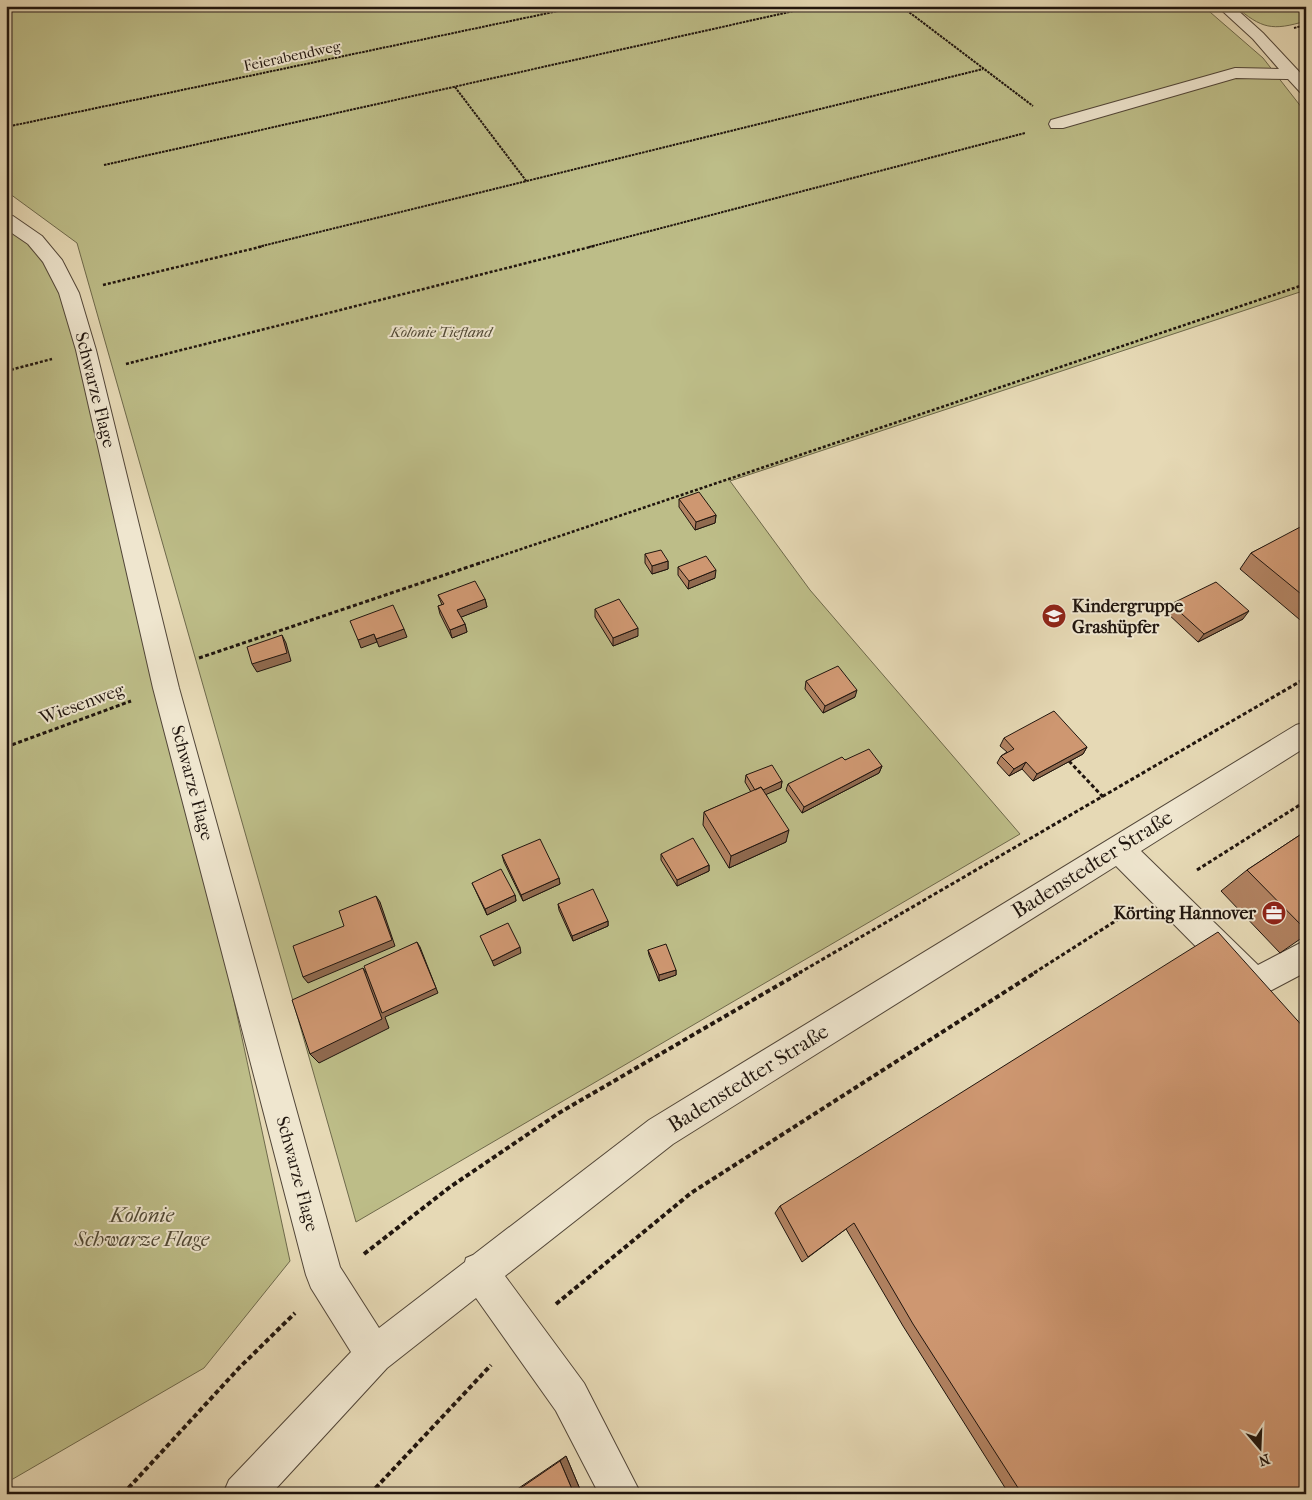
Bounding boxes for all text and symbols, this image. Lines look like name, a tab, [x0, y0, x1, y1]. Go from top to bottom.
street label: Feierabendweg	[242, 37, 343, 75]
park label: Kolonie Tiefland	[389, 323, 494, 341]
street label: Schwarze Flage	[70, 330, 120, 450]
place label: Kindergruppe Grashüpfer	[1072, 596, 1183, 638]
school or university icon: Kindergruppe Grashüpfer	[1041, 603, 1067, 629]
street label: Wiesenweg	[36, 679, 128, 729]
street label: Schwarze Flage	[167, 723, 217, 843]
street label: Badenstedter Straße	[1007, 805, 1177, 923]
office icon: Körting Hannover	[1261, 900, 1287, 926]
place label: Körting Hannover	[1113, 903, 1256, 924]
street label: Badenstedter Straße	[663, 1019, 833, 1137]
street label: Schwarze Flage	[272, 1114, 322, 1234]
park label: Kolonie Schwarze Flage	[74, 1203, 210, 1251]
north arrow	[1234, 1422, 1284, 1472]
text: N	[1256, 1450, 1272, 1470]

